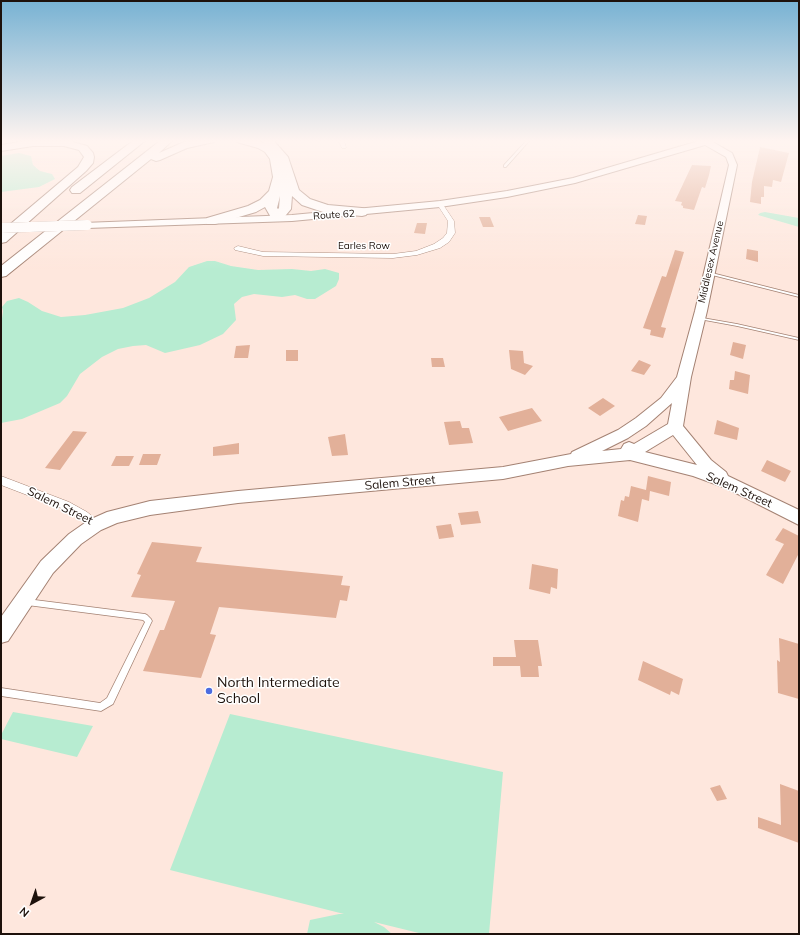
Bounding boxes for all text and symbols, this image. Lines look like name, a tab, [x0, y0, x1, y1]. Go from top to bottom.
street label: Route 62	[313, 208, 355, 222]
street label: Middlesex Avenue	[696, 220, 726, 304]
street label: Earles Row	[338, 240, 390, 252]
street label: Salem Street	[704, 469, 774, 511]
street label: Salem Street	[364, 473, 436, 493]
street label: Salem Street	[25, 484, 95, 528]
place label: North Intermediate School	[217, 675, 340, 708]
marker: North Intermediate School	[204, 686, 214, 696]
north arrow	[12, 883, 52, 923]
text: N	[17, 904, 32, 920]

